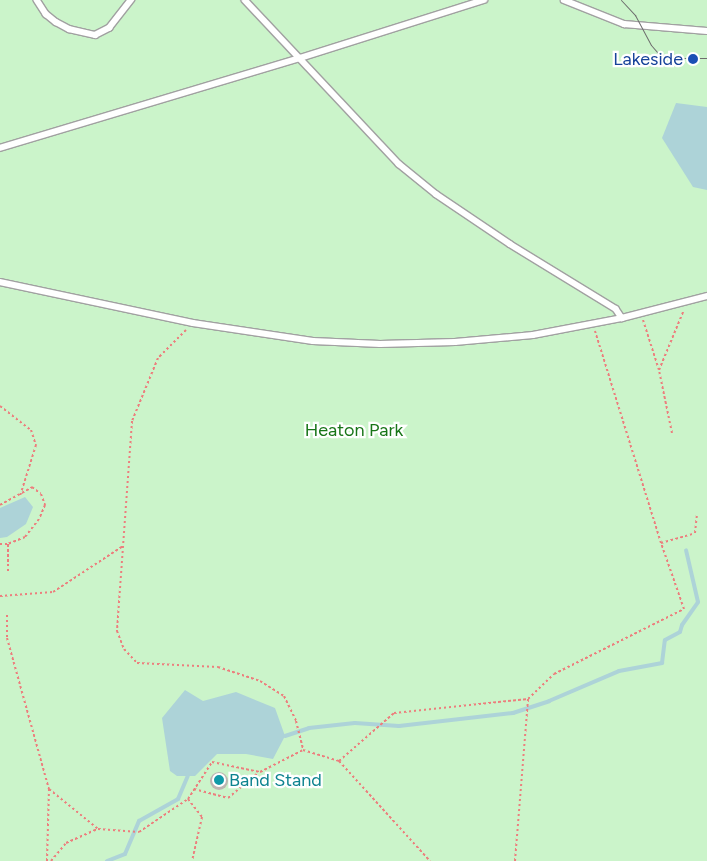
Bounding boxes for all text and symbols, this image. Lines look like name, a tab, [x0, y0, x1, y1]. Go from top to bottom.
place label: Lakeside	[613, 48, 683, 70]
marker: Lakeside	[687, 53, 699, 65]
park label: Heaton Park	[305, 419, 403, 441]
place label: Band Stand	[229, 769, 322, 791]
marker: Band Stand	[213, 774, 225, 786]

